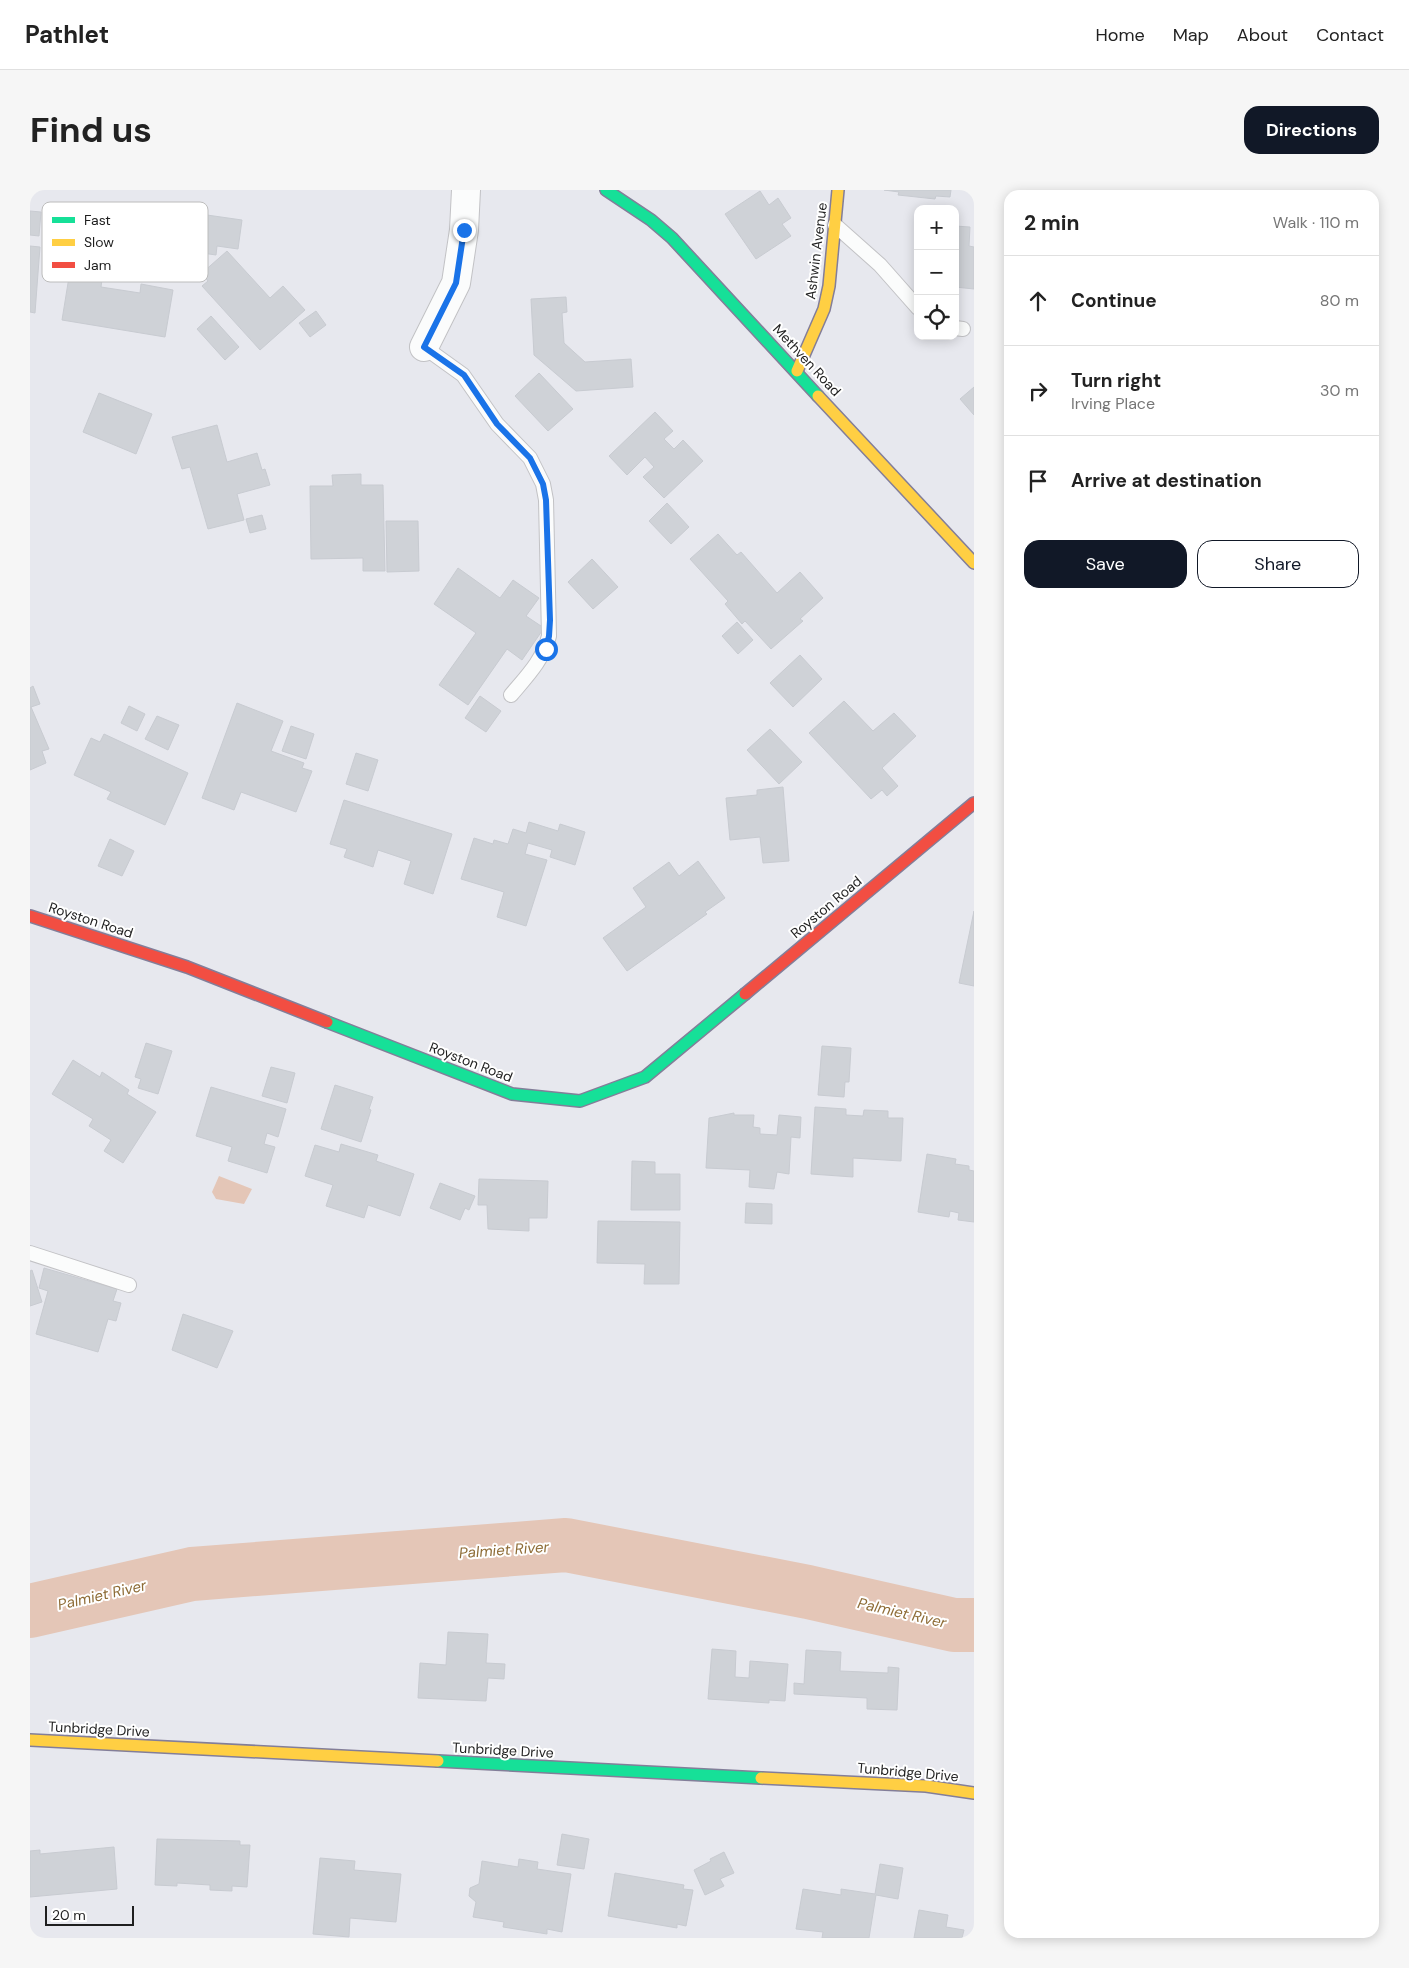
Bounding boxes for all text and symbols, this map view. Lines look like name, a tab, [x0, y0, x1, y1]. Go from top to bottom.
text: Pathlet	[25, 19, 109, 50]
text: Home	[1095, 23, 1145, 47]
text: Map	[1173, 23, 1209, 47]
text: About	[1237, 23, 1288, 47]
text: Contact	[1316, 23, 1384, 47]
button: Directions	[1244, 106, 1379, 154]
text: Find us	[30, 107, 152, 153]
street label: Ashwin Avenue	[801, 201, 831, 301]
legend	[42, 202, 208, 282]
map controls	[914, 205, 959, 340]
button: +	[914, 205, 959, 250]
text: 2 min	[1024, 209, 1080, 237]
text: Fast	[84, 211, 111, 229]
text: Walk · 110 m	[1273, 212, 1359, 233]
route end	[453, 219, 476, 242]
text: Slow	[84, 233, 114, 251]
button: −	[914, 250, 959, 295]
text: Jam	[84, 256, 111, 274]
icon: ahead	[1024, 287, 1052, 315]
text: Continue	[1071, 288, 1157, 313]
text: 80 m	[1320, 290, 1359, 311]
button: locate	[914, 295, 959, 340]
street label: Methven Road	[769, 320, 845, 400]
text: Turn right	[1071, 368, 1161, 393]
icon: right	[1024, 377, 1052, 405]
text: 30 m	[1320, 380, 1359, 401]
text: Irving Place	[1071, 393, 1155, 414]
icon: arrive	[1024, 467, 1052, 495]
text: Arrive at destination	[1071, 468, 1262, 493]
button: Save	[1024, 540, 1187, 588]
button: Share	[1197, 540, 1359, 588]
route start	[535, 638, 558, 661]
street label: Royston Road	[787, 872, 865, 942]
street label: Royston Road	[47, 898, 135, 942]
street label: Royston Road	[427, 1038, 515, 1086]
water label: Palmiet River	[458, 1537, 550, 1563]
water label: Palmiet River	[56, 1575, 149, 1615]
water label: Palmiet River	[856, 1593, 949, 1633]
street label: Tunbridge Drive	[48, 1717, 150, 1741]
street label: Tunbridge Drive	[452, 1738, 554, 1762]
street label: Tunbridge Drive	[857, 1759, 959, 1785]
scale bar	[45, 1903, 134, 1926]
text: 20 m	[52, 1906, 86, 1924]

